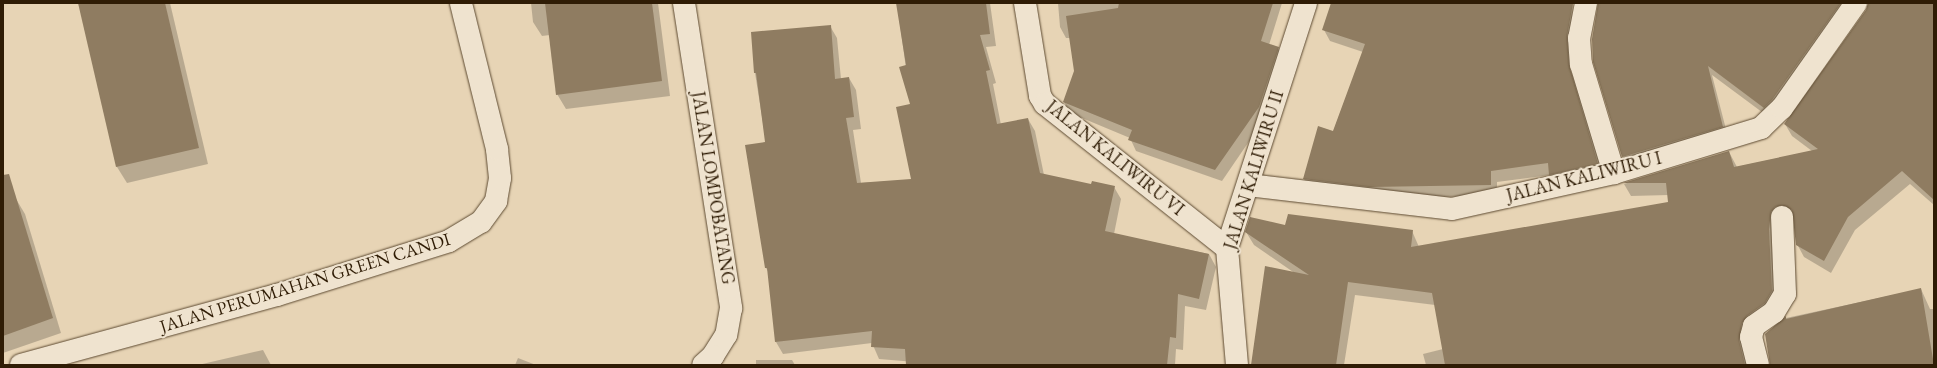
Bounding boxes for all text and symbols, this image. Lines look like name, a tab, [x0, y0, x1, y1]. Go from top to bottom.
street label: JALAN KALIWIRU II	[1220, 88, 1288, 252]
street label: JALAN LOMPOBATANG	[687, 90, 739, 286]
street label: JALAN KALIWIRU VI	[1042, 96, 1188, 220]
street label: JALAN KALIWIRU I	[1504, 147, 1664, 207]
street label: JALAN PERUMAHAN GREEN CANDI	[157, 228, 453, 338]

